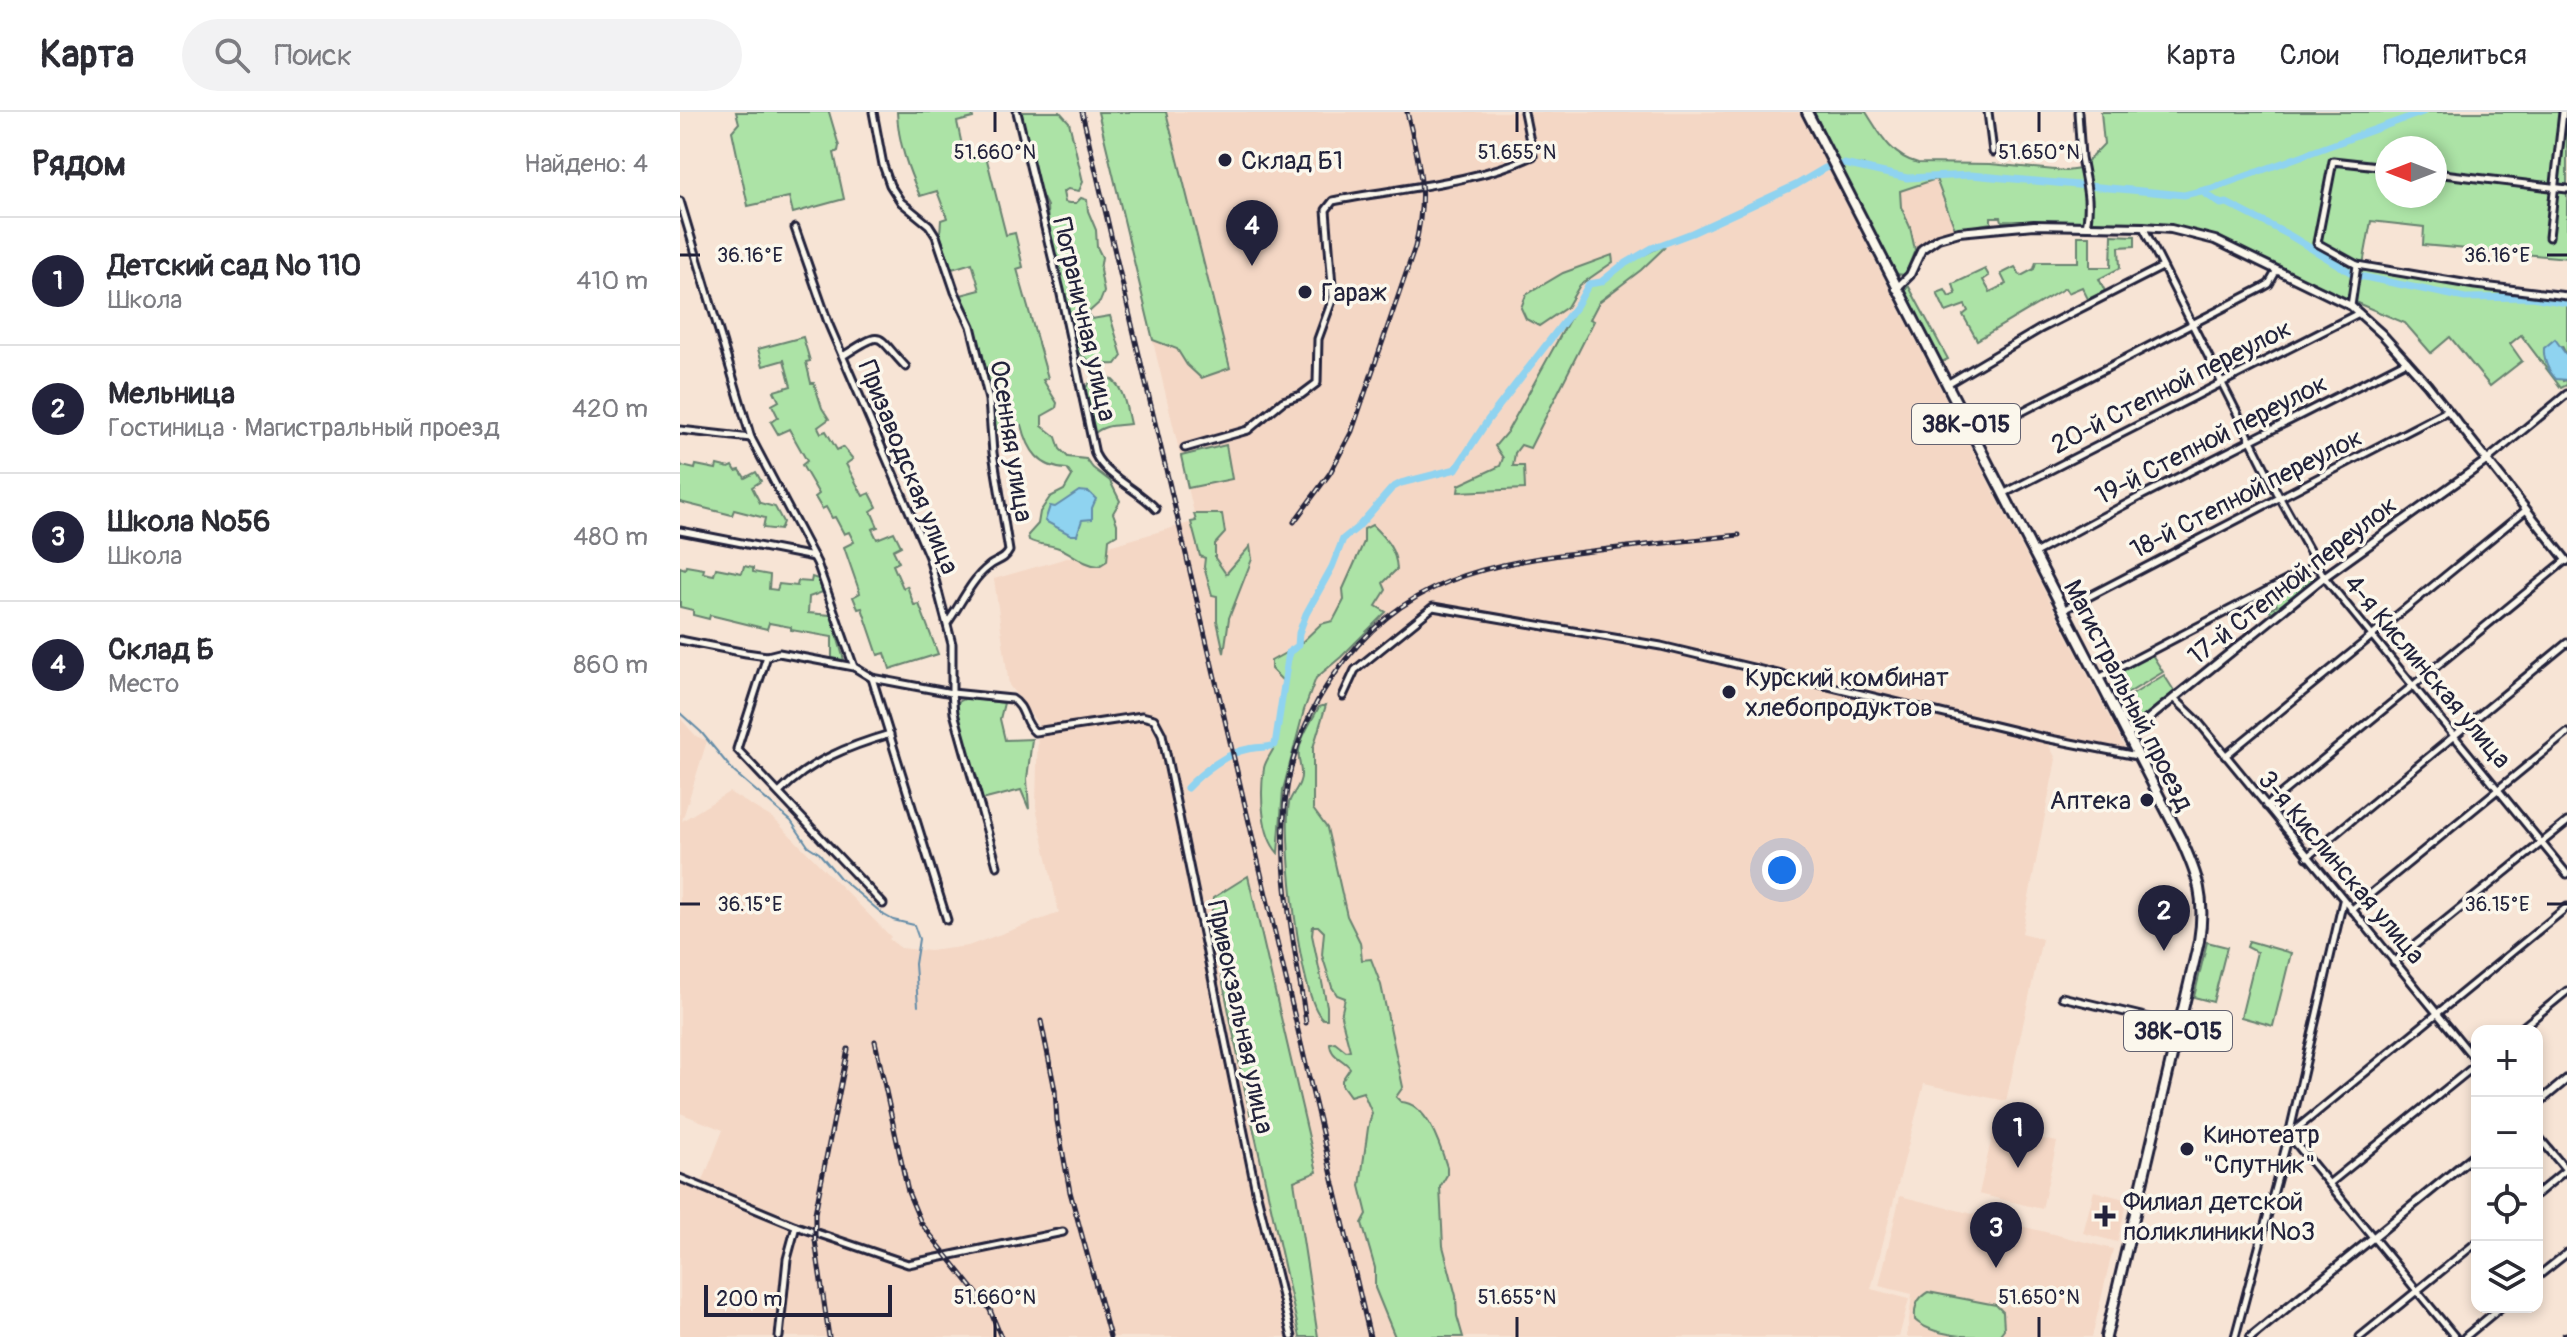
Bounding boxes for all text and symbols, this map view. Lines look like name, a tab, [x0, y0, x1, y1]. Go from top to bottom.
search box	[182, 19, 742, 91]
text: Карта	[40, 31, 134, 79]
icon: search	[210, 33, 254, 77]
text: Поиск	[274, 37, 352, 74]
text: Карта	[2166, 38, 2236, 73]
text: Слои	[2280, 38, 2339, 73]
text: Поделиться	[2383, 38, 2527, 73]
north arrow	[2375, 136, 2447, 208]
text: 51.660°N	[954, 140, 1036, 165]
text: 51.655°N	[1478, 140, 1556, 165]
text: 51.650°N	[1998, 140, 2080, 165]
text: Рядом	[32, 143, 126, 186]
place label: Склад Б1	[1241, 145, 1343, 177]
text: Найдено: 4	[524, 148, 648, 180]
marker: Склад Б1	[1216, 151, 1234, 169]
pin: 4	[1226, 200, 1278, 266]
street label: Пограничная улица	[1045, 214, 1123, 424]
text: 36.16°E	[717, 243, 783, 268]
text: 36.16°E	[2464, 243, 2530, 268]
text: Детский сад № 110	[108, 247, 361, 284]
text: 1	[53, 265, 63, 297]
text: 410 m	[576, 265, 648, 297]
place label: Гараж	[1321, 277, 1387, 309]
marker: Гараж	[1296, 283, 1314, 301]
text: Школа	[108, 284, 182, 316]
street label: 20-й Степной переулок	[2046, 312, 2297, 461]
street label: Призаводская улица	[851, 356, 966, 579]
street label: Осенняя улица	[982, 358, 1040, 524]
street label: 19-й Степной переулок	[2090, 367, 2333, 512]
text: Мельница	[108, 375, 235, 412]
text: 2	[51, 393, 65, 425]
text: 420 m	[572, 393, 648, 425]
road number: 38К-015	[1912, 404, 2020, 444]
text: Гостиница · Магистральный проезд	[108, 412, 500, 444]
street label: 18-й Степной переулок	[2125, 422, 2368, 566]
street label: 17-й Степной переулок	[2182, 489, 2404, 672]
text: Школа №56	[108, 503, 270, 540]
text: 3	[51, 521, 65, 553]
text: 480 m	[573, 521, 648, 553]
text: Школа	[108, 540, 182, 572]
street label: 4-я Кислинская улица	[2337, 568, 2518, 775]
street label: Магистральный проезд	[2056, 574, 2200, 817]
text: Склад Б	[108, 631, 214, 668]
text: 4	[50, 649, 66, 681]
text: 860 m	[573, 649, 648, 681]
place label: Курский комбинат хлебопродуктов	[1745, 662, 1949, 724]
text: Место	[108, 668, 179, 700]
marker: Курский комбинат хлебопродуктов	[1720, 683, 1738, 701]
street label: 3-я Кислинская улица	[2251, 764, 2431, 971]
place label: Аптека	[2050, 785, 2131, 817]
marker: Аптека	[2138, 791, 2156, 809]
your location	[1762, 850, 1802, 890]
pin: 2	[2138, 885, 2190, 951]
text: 36.15°E	[718, 892, 783, 917]
text: 36.15°E	[2465, 892, 2530, 917]
street label: Привокзальная улица	[1200, 898, 1280, 1137]
road number: 38К-015	[2124, 1011, 2232, 1051]
map controls	[2471, 1025, 2543, 1313]
button: +	[2471, 1025, 2543, 1097]
button: −	[2471, 1097, 2543, 1169]
pin: 1	[1992, 1102, 2044, 1168]
place label: Кинотеатр "Спутник"	[2203, 1119, 2320, 1181]
marker: Кинотеатр "Спутник"	[2178, 1140, 2196, 1158]
button: locate	[2471, 1169, 2543, 1241]
place label: Филиал детской поликлиники №3	[2123, 1186, 2315, 1248]
pin: 3	[1970, 1202, 2022, 1268]
marker: Филиал детской поликлиники №3	[2094, 1205, 2116, 1227]
button: layers	[2471, 1241, 2543, 1313]
scale bar	[704, 1281, 892, 1317]
text: 200 m	[716, 1285, 783, 1313]
text: 51.660°N	[954, 1285, 1036, 1310]
text: 51.655°N	[1478, 1285, 1556, 1310]
text: 51.650°N	[1998, 1285, 2080, 1310]

